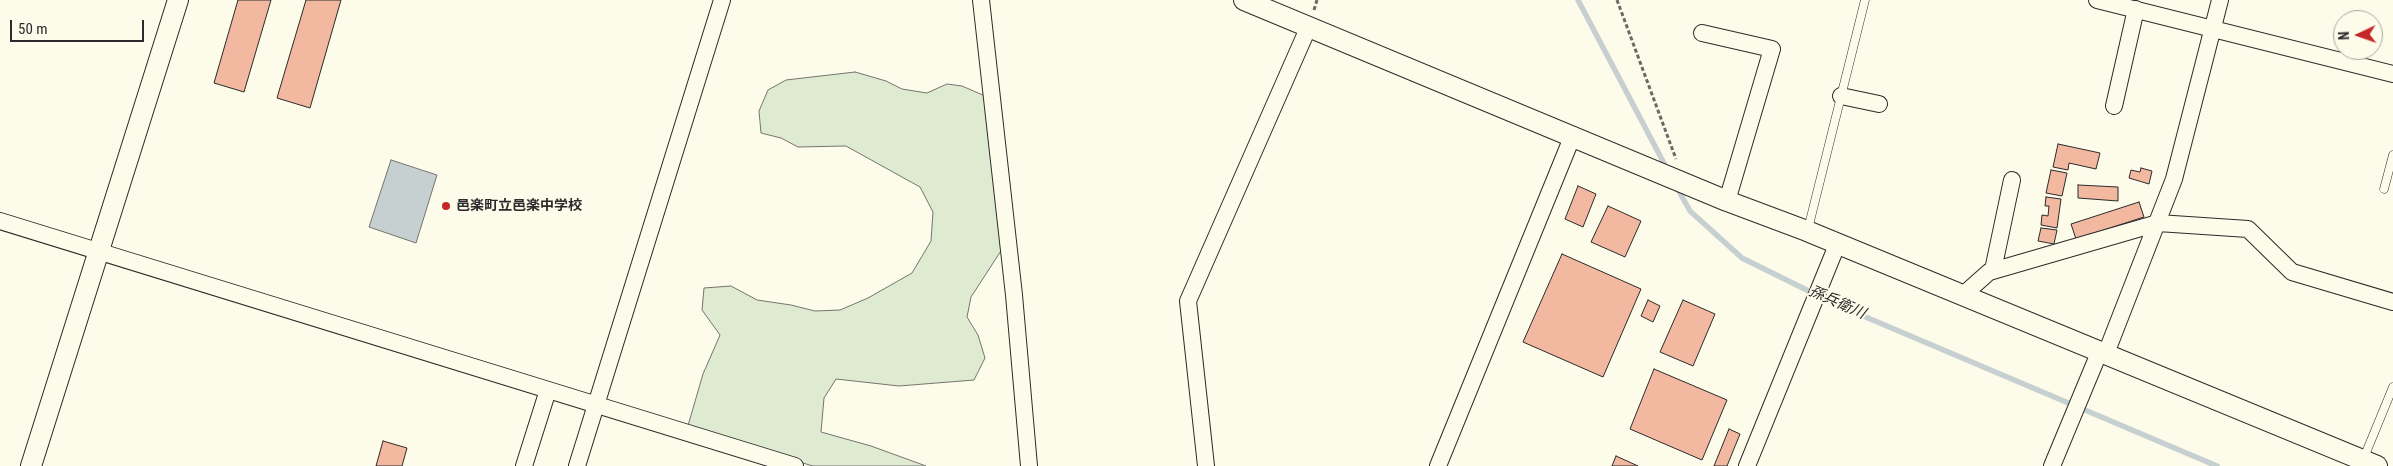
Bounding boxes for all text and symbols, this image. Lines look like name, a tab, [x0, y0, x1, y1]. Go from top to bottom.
scale bar	[12, 10, 146, 42]
north arrow	[2333, 10, 2383, 60]
text: 50 m	[18, 20, 48, 38]
text: N	[2336, 31, 2352, 40]
place label: 邑楽町立邑楽中学校	[456, 198, 582, 214]
marker: 邑楽町立邑楽中学校	[440, 200, 452, 212]
water label: 孫兵衛川	[1806, 283, 1868, 323]

